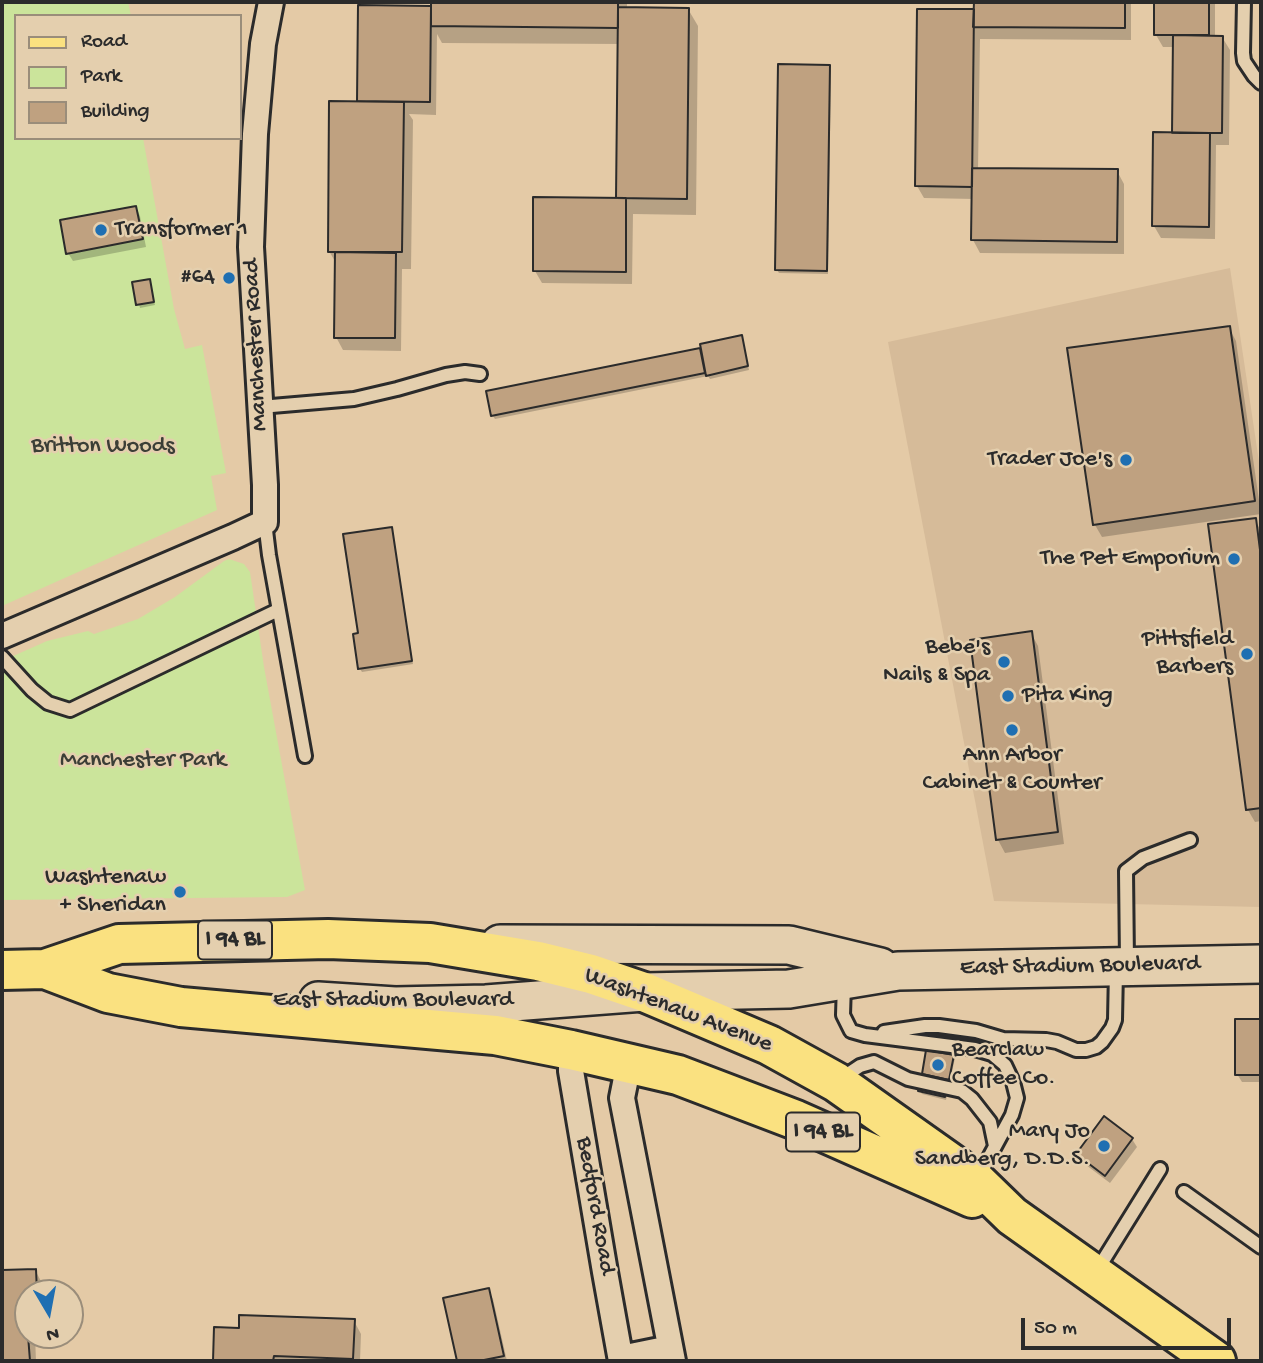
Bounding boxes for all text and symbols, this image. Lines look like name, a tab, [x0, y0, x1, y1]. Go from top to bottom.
legend	[14, 14, 242, 140]
text: Road	[81, 30, 127, 55]
text: Park	[81, 65, 121, 90]
text: Building	[81, 100, 150, 125]
place label: Transformer 1	[115, 216, 248, 244]
marker: Transformer 1	[93, 222, 109, 238]
street label: Manchester Road	[238, 258, 276, 432]
place label: #64	[181, 264, 215, 292]
marker: #64	[221, 270, 237, 286]
park label: Britton Woods	[31, 433, 175, 461]
place label: Trader Joe's	[988, 446, 1112, 474]
marker: Trader Joe's	[1118, 452, 1134, 468]
place label: The Pet Emporium	[1040, 545, 1220, 573]
marker: The Pet Emporium	[1226, 551, 1242, 567]
place label: Pittsfield Barbers	[1142, 626, 1233, 682]
place label: Bebe's Nails & Spa	[883, 634, 990, 690]
marker: Pittsfield Barbers	[1239, 646, 1255, 662]
marker: Bebe's Nails & Spa	[996, 654, 1012, 670]
place label: Pita King	[1022, 682, 1113, 710]
marker: Pita King	[1000, 688, 1016, 704]
marker: Ann Arbor Cabinet & Counter	[1004, 722, 1020, 738]
place label: Ann Arbor Cabinet & Counter	[922, 742, 1102, 798]
park label: Manchester Park	[60, 747, 226, 775]
place label: Washtenaw + Sheridan	[45, 864, 166, 920]
marker: Washtenaw + Sheridan	[172, 884, 188, 900]
road number: I 94 BL	[198, 920, 272, 959]
street label: East Stadium Boulevard	[960, 951, 1200, 983]
street label: Washtenaw Avenue	[580, 962, 776, 1060]
street label: East Stadium Boulevard	[273, 987, 513, 1015]
place label: Bearclaw Coffee Co.	[952, 1037, 1056, 1093]
marker: Bearclaw Coffee Co.	[930, 1057, 946, 1073]
road number: I 94 BL	[786, 1112, 860, 1152]
place label: Mary Jo Sandberg, D.D.S.	[915, 1118, 1090, 1174]
street label: Bedford Road	[568, 1135, 620, 1277]
marker: Mary Jo Sandberg, D.D.S.	[1096, 1138, 1112, 1154]
north arrow	[14, 1279, 84, 1349]
scale bar	[1025, 1304, 1235, 1348]
text: 50 m	[1034, 1317, 1077, 1342]
text: N	[44, 1321, 60, 1346]

